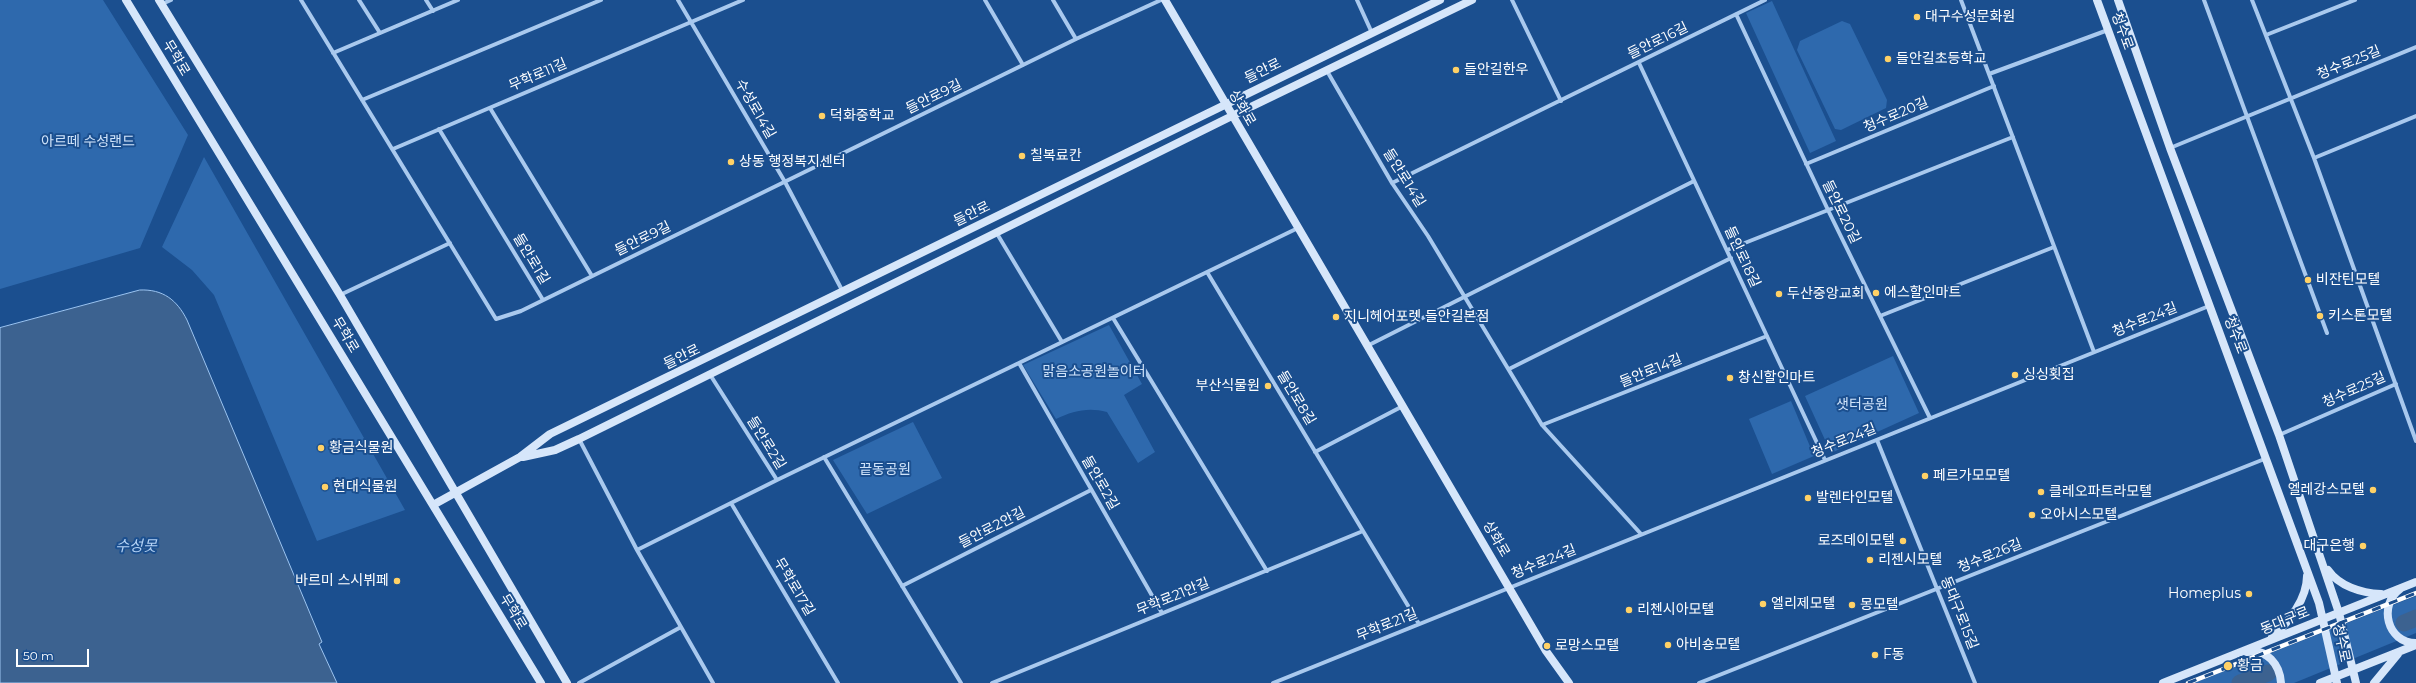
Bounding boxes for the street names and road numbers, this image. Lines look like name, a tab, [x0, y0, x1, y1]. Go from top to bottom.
street label: 청수로	[2107, 10, 2137, 52]
street label: 들안로16길	[1625, 19, 1691, 63]
street label: 무학로	[159, 37, 193, 79]
street label: 청수로25길	[2315, 43, 2383, 83]
street label: 무학로11길	[506, 55, 570, 95]
street label: 들안로	[1242, 55, 1284, 87]
street label: 수성로14길	[731, 76, 779, 142]
street label: 들안로9길	[903, 76, 965, 118]
street label: 상화로	[1225, 87, 1259, 129]
street label: 청수로20길	[1861, 94, 1931, 136]
street label: 들안로14길	[1379, 146, 1429, 210]
street label: 들안로20길	[1818, 177, 1864, 247]
street label: 들안로	[951, 198, 993, 230]
street label: 들안로9길	[612, 218, 674, 260]
street label: 들안로18길	[1721, 224, 1763, 290]
street label: 들안로1길	[509, 230, 553, 288]
street label: 청수로24길	[2110, 299, 2180, 341]
street label: 무학로	[328, 314, 362, 356]
street label: 청수로	[2220, 314, 2250, 356]
street label: 들안로	[661, 341, 703, 373]
street label: 들안로14길	[1617, 351, 1685, 391]
street label: 들안로8길	[1273, 368, 1319, 428]
street label: 청수로25길	[2320, 369, 2388, 411]
street label: 들안로2길	[743, 413, 789, 473]
street label: 청수로24길	[1809, 420, 1879, 462]
street label: 들안로2길	[1078, 453, 1122, 513]
street label: 들안로2안길	[956, 504, 1028, 552]
street label: 상화로	[1479, 518, 1513, 560]
street label: 청수로26길	[1955, 535, 2025, 577]
street label: 청수로24길	[1509, 541, 1579, 583]
street label: 무학로17길	[770, 555, 818, 619]
street label: 동대구로15길	[1937, 574, 1981, 652]
street label: 무학로21안길	[1134, 575, 1212, 619]
street label: 무학로	[496, 591, 530, 633]
street label: 동대구로	[2258, 604, 2312, 638]
street label: 무학로21길	[1354, 605, 1420, 645]
street label: 청수로	[2329, 622, 2353, 664]

